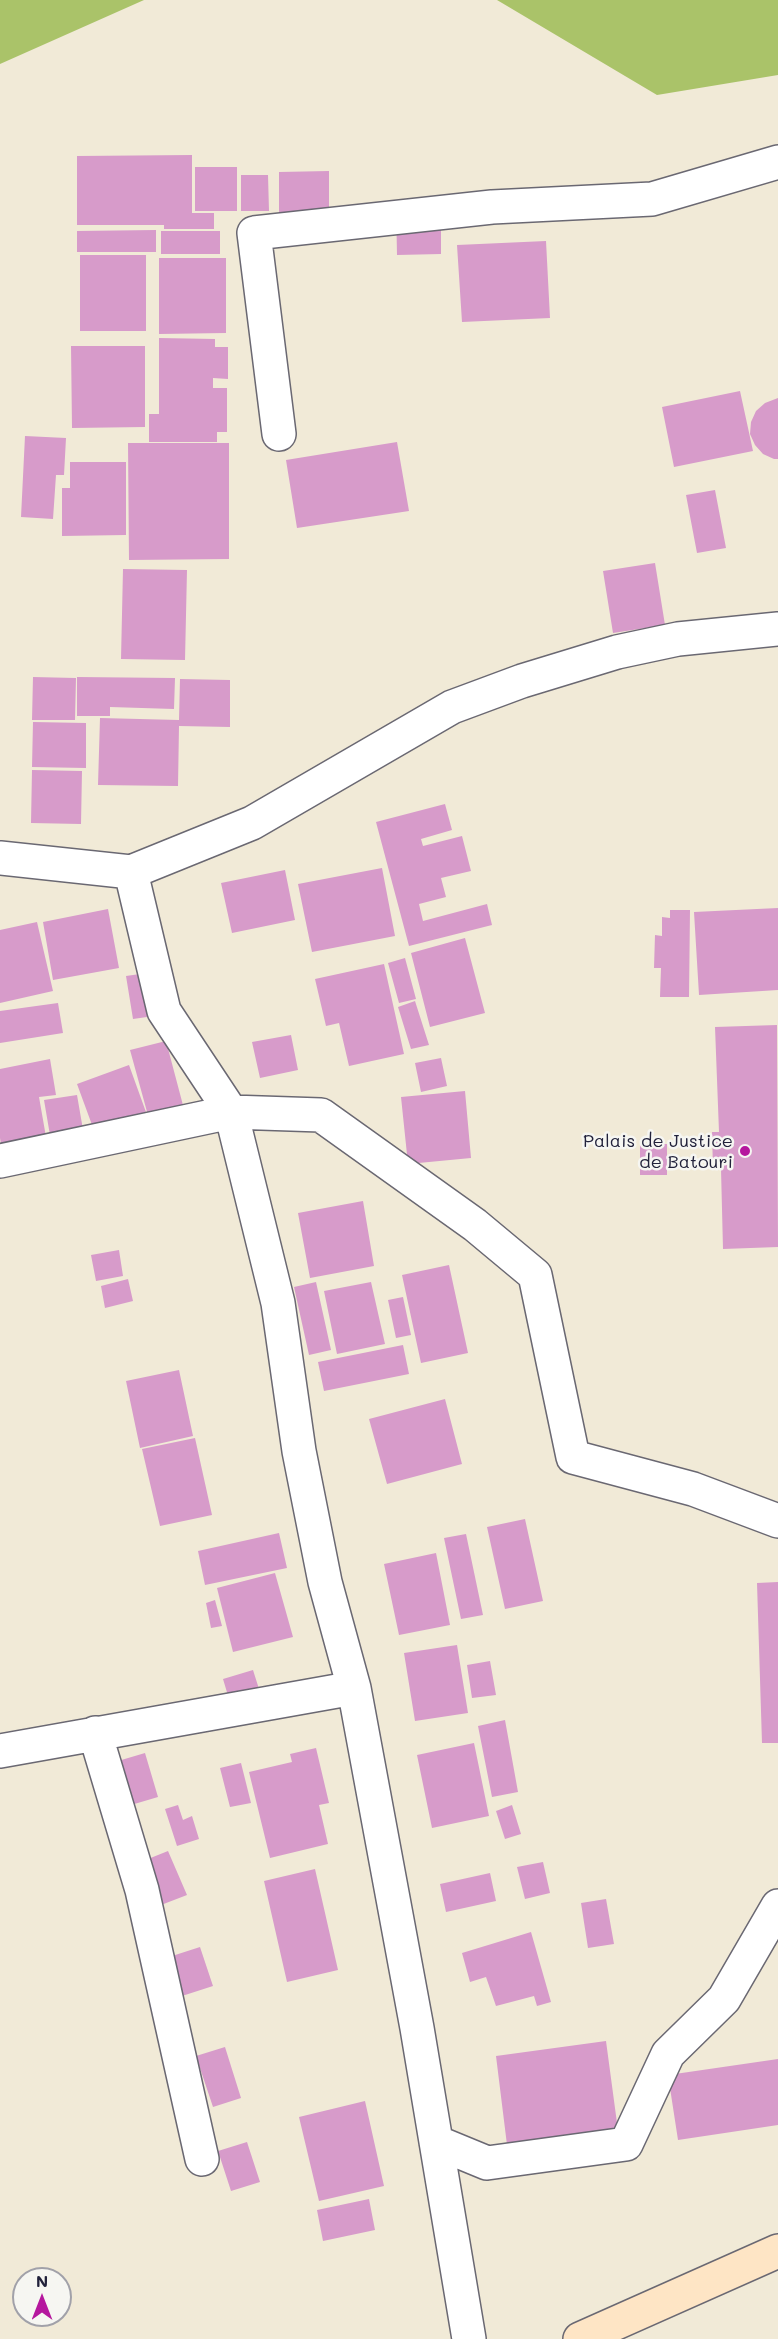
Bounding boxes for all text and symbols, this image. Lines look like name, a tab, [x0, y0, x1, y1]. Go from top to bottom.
place label: Palais de Justice de Batouri	[583, 1130, 733, 1172]
marker: Palais de Justice de Batouri	[738, 1144, 752, 1158]
north arrow	[12, 2267, 72, 2327]
text: N	[36, 2270, 48, 2291]

